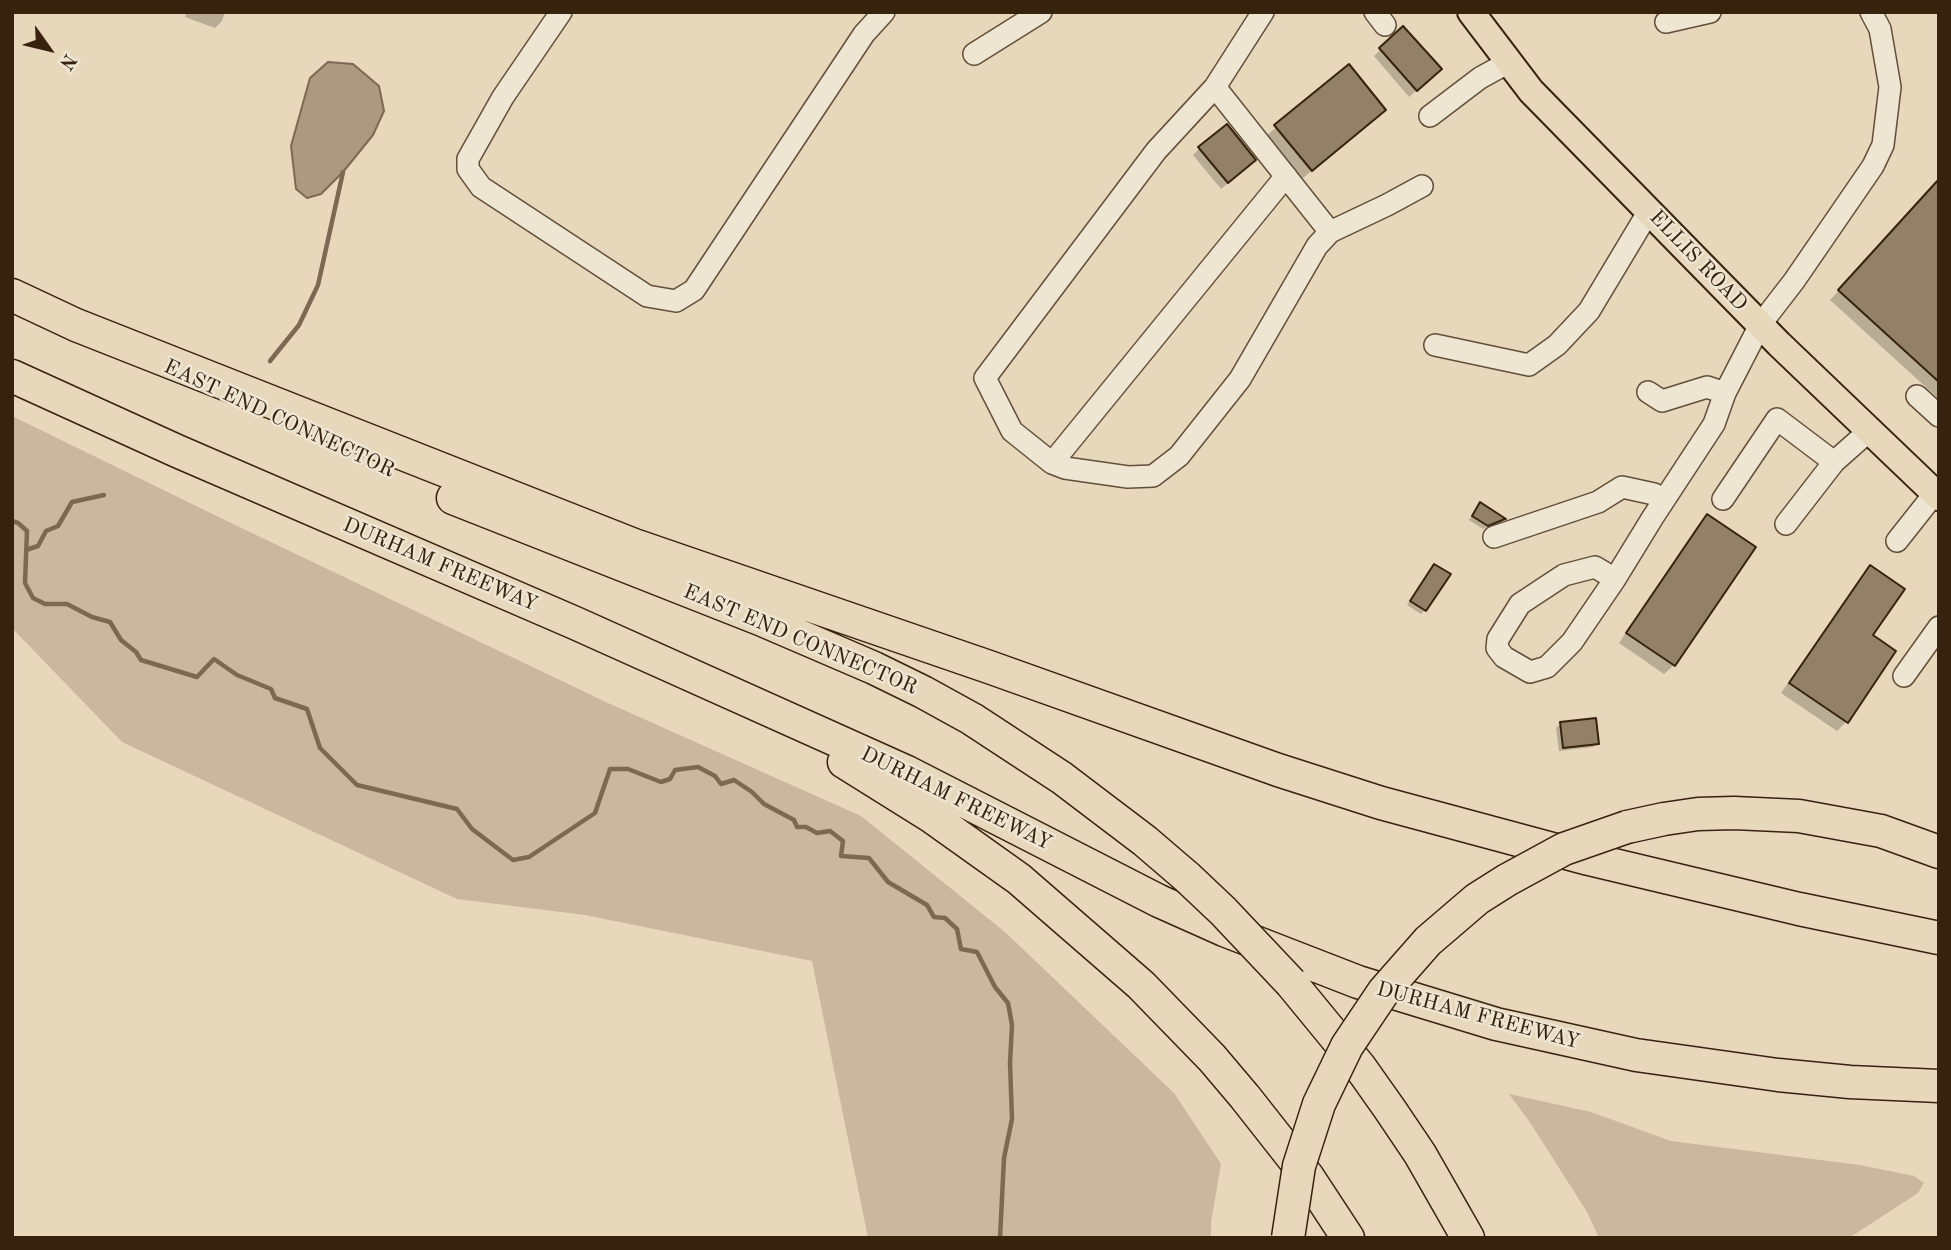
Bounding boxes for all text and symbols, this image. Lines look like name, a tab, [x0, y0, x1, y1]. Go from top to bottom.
north arrow	[14, 14, 84, 84]
text: N	[55, 50, 79, 72]
street label: ELLIS ROAD	[1644, 205, 1752, 317]
street label: EAST END CONNECTOR	[160, 354, 398, 484]
street label: DURHAM FREEWAY	[339, 512, 541, 618]
street label: EAST END CONNECTOR	[679, 579, 921, 701]
street label: DURHAM FREEWAY	[856, 742, 1056, 856]
street label: DURHAM FREEWAY	[1374, 977, 1582, 1055]

